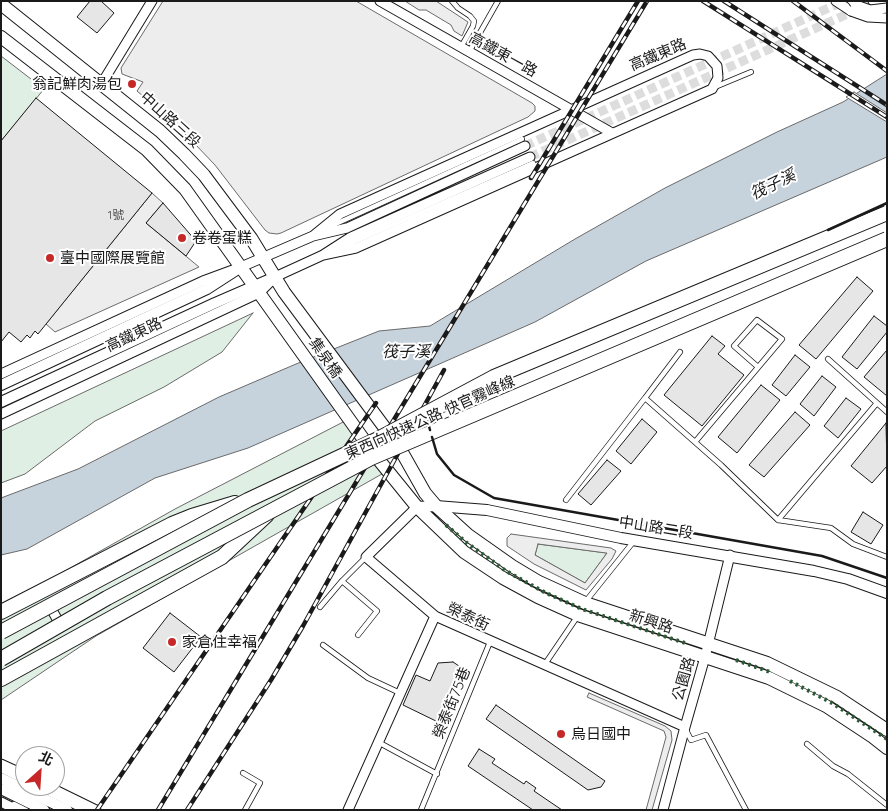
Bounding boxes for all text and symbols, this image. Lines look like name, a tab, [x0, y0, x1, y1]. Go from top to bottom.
street label: 高鐵東一路	[466, 29, 540, 81]
street label: 高鐵東路	[627, 35, 689, 75]
place label: 翁記鮮肉湯包	[32, 75, 122, 93]
marker: 翁記鮮肉湯包	[126, 78, 138, 90]
street label: 中山路三段	[136, 88, 204, 152]
water label: 筏子溪	[747, 166, 799, 204]
house number: 1號	[108, 208, 124, 222]
place label: 卷卷蛋糕	[192, 229, 252, 247]
marker: 卷卷蛋糕	[176, 232, 188, 244]
place label: 臺中國際展覽館	[60, 249, 165, 267]
marker: 臺中國際展覽館	[44, 252, 56, 264]
street label: 高鐵東路	[103, 314, 165, 356]
street label: 集泉橋	[305, 334, 345, 382]
water label: 筏子溪	[382, 342, 430, 362]
street label: 東西向快速公路 快官霧峰線	[342, 372, 518, 464]
street label: 中山路二段	[618, 513, 694, 543]
street label: 榮泰街	[444, 599, 492, 635]
street label: 新興路	[627, 606, 675, 638]
place label: 家倉住幸福	[182, 633, 257, 651]
marker: 家倉住幸福	[166, 636, 178, 648]
street label: 公園路	[669, 655, 699, 703]
street label: 榮泰街75巷	[429, 664, 475, 742]
place label: 烏日國中	[571, 725, 631, 743]
marker: 烏日國中	[555, 728, 567, 740]
north arrow	[15, 746, 65, 796]
text: 北	[36, 747, 56, 770]

